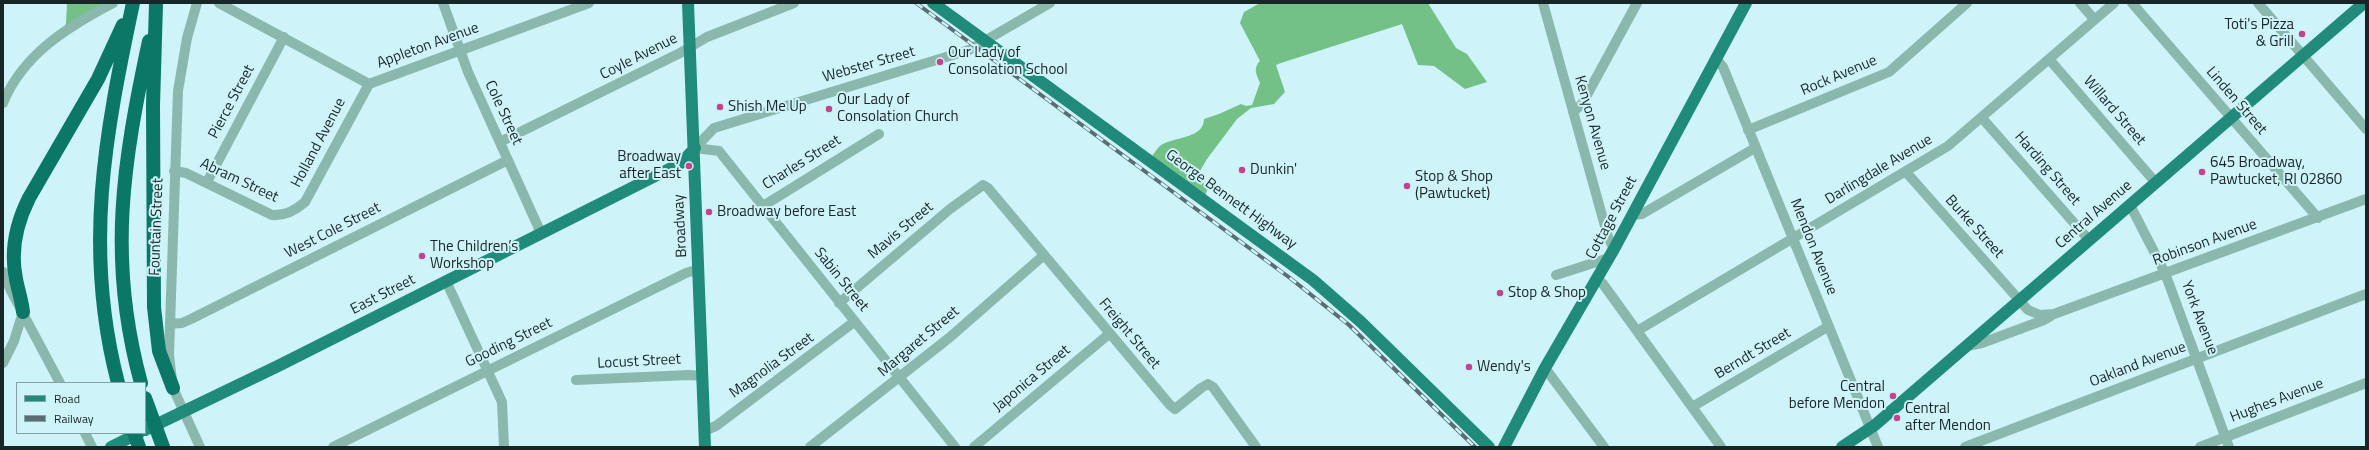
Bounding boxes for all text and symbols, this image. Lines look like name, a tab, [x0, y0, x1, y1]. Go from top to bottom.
place label: Toti's Pizza & Grill	[2224, 16, 2294, 51]
street label: Appleton Avenue	[375, 19, 481, 73]
marker: Toti's Pizza & Grill	[2297, 29, 2307, 39]
street label: Coyle Avenue	[597, 30, 681, 84]
street label: Webster Street	[821, 43, 917, 87]
place label: Our Lady of Consolation School	[948, 44, 1068, 79]
street label: Rock Avenue	[1798, 52, 1880, 100]
marker: Our Lady of Consolation School	[935, 57, 945, 67]
street label: Pierce Street	[205, 62, 259, 142]
street label: Linden Street	[2202, 63, 2270, 139]
street label: Willard Street	[2079, 73, 2149, 149]
street label: Kenyon Avenue	[1570, 74, 1614, 172]
street label: Cole Street	[480, 78, 526, 148]
place label: Our Lady of Consolation Church	[837, 91, 958, 126]
street label: Holland Avenue	[288, 95, 350, 191]
place label: Shish Me Up	[728, 98, 807, 116]
marker: Shish Me Up	[715, 102, 725, 112]
marker: Our Lady of Consolation Church	[824, 104, 834, 114]
street label: Harding Street	[2010, 129, 2084, 209]
street label: Darlingdale Avenue	[1822, 131, 1936, 209]
street label: Charles Street	[760, 132, 844, 194]
street label: George Bennett Highway	[1162, 146, 1300, 254]
place label: Broadway after East	[617, 148, 681, 183]
place label: 645 Broadway, Pawtucket, RI 02860	[2210, 154, 2342, 189]
street label: Abram Street	[197, 155, 281, 207]
marker: Broadway after East	[684, 161, 694, 171]
place label: Dunkin'	[1250, 161, 1297, 179]
marker: Dunkin'	[1237, 165, 1247, 175]
marker: 645 Broadway, Pawtucket, RI 02860	[2197, 167, 2207, 177]
place label: Stop & Shop (Pawtucket)	[1415, 168, 1493, 203]
street label: Cottage Street	[1583, 174, 1641, 262]
street label: Central Avenue	[2052, 177, 2136, 253]
street label: Fountain Street	[146, 178, 168, 276]
marker: Stop & Shop (Pawtucket)	[1402, 181, 1412, 191]
street label: Burke Street	[1941, 192, 2007, 262]
street label: Broadway	[670, 194, 692, 258]
street label: Mendon Avenue	[1785, 196, 1841, 298]
street label: West Cole Street	[282, 199, 384, 263]
street label: Mavis Street	[865, 199, 937, 263]
place label: Broadway before East	[717, 203, 856, 221]
marker: Broadway before East	[704, 207, 714, 217]
street label: Robinson Avenue	[2151, 216, 2259, 270]
place label: The Children’s Workshop	[430, 238, 518, 273]
street label: Sabin Street	[810, 244, 872, 316]
marker: The Children’s Workshop	[417, 251, 427, 261]
street label: East Street	[348, 271, 418, 319]
street label: York Avenue	[2177, 279, 2221, 357]
place label: Stop & Shop	[1508, 284, 1586, 302]
marker: Stop & Shop	[1495, 288, 1505, 298]
street label: Freight Street	[1094, 295, 1164, 373]
street label: Margaret Street	[875, 303, 963, 381]
street label: Gooding Street	[463, 314, 555, 372]
street label: Berndt Street	[1712, 324, 1794, 384]
street label: Magnolia Street	[726, 329, 818, 403]
street label: Oakland Avenue	[2087, 338, 2189, 392]
street label: Japonica Street	[990, 342, 1074, 416]
street label: Locust Street	[597, 351, 681, 373]
place label: Wendy's	[1477, 358, 1531, 376]
marker: Wendy's	[1464, 362, 1474, 372]
street label: Hughes Avenue	[2228, 375, 2326, 427]
place label: Central before Mendon	[1789, 378, 1885, 413]
legend	[16, 382, 146, 434]
text: Road	[54, 389, 80, 408]
marker: Central before Mendon	[1888, 391, 1898, 401]
place label: Central after Mendon	[1905, 400, 1991, 435]
text: Railway	[54, 409, 94, 428]
marker: Central after Mendon	[1892, 413, 1902, 423]

